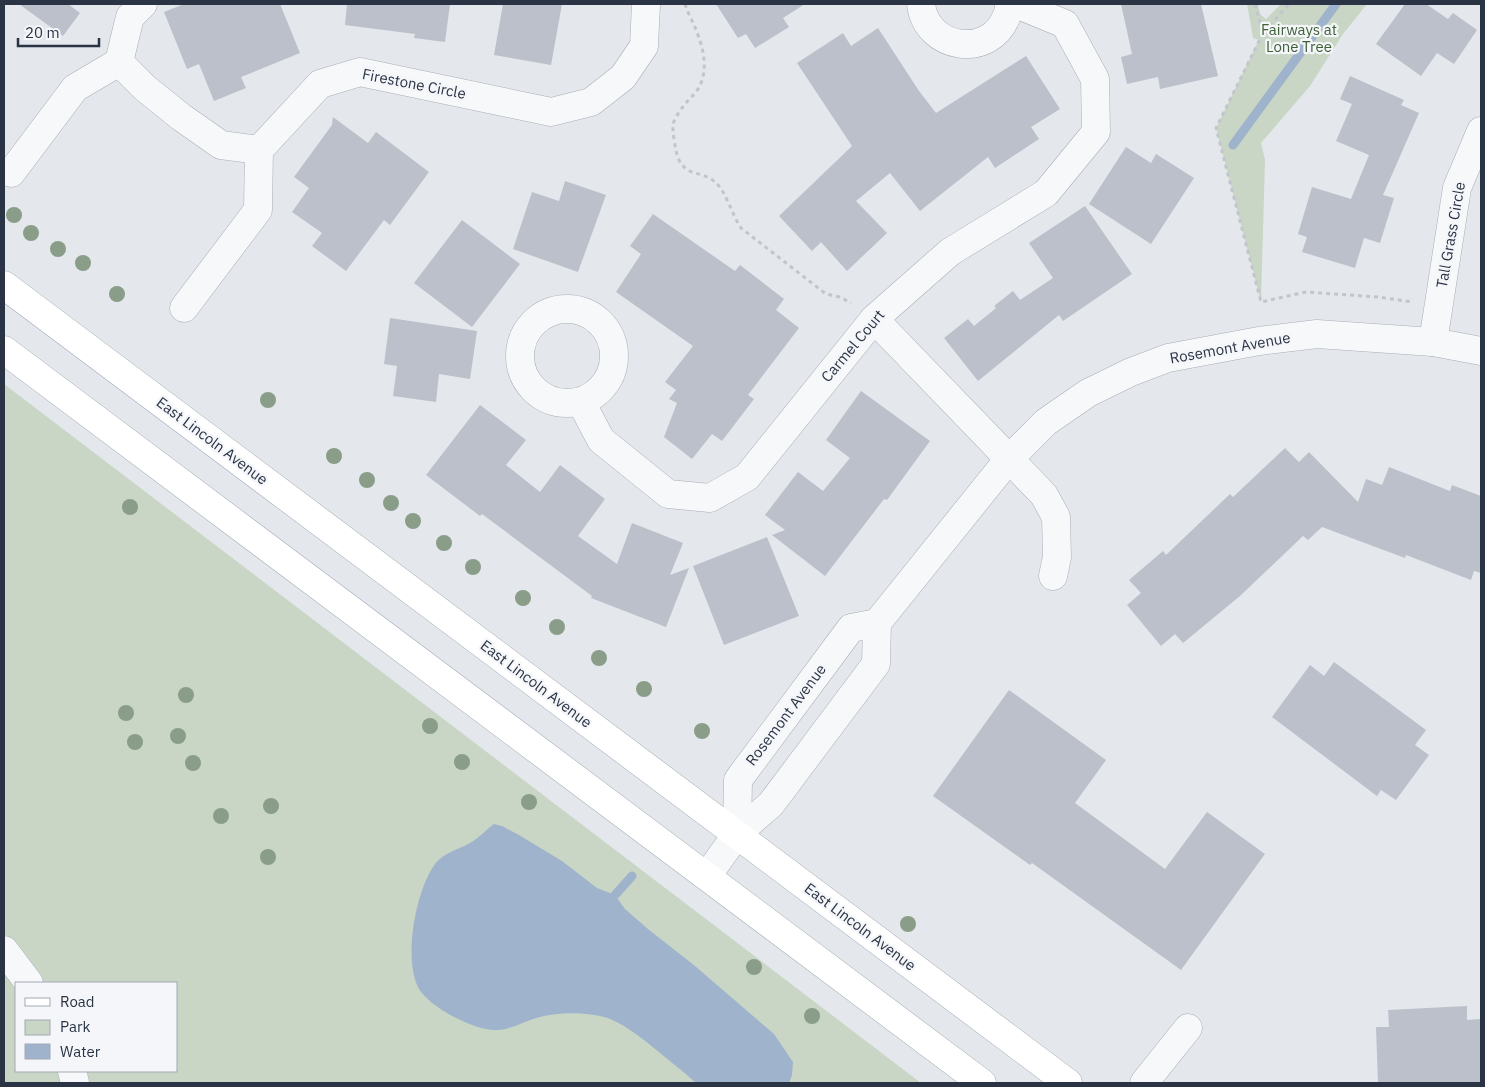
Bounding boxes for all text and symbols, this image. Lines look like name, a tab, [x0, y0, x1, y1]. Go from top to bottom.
scale bar	[18, 15, 99, 47]
park label: Fairways at Lone Tree	[1261, 20, 1337, 56]
text: 20 m	[25, 23, 60, 42]
street label: Firestone Circle	[361, 64, 468, 103]
street label: Tall Grass Circle	[1432, 180, 1469, 289]
street label: Carmel Court	[817, 306, 888, 386]
street label: Rosemont Avenue	[1168, 328, 1292, 367]
street label: East Lincoln Avenue	[153, 392, 272, 489]
street label: East Lincoln Avenue	[477, 635, 596, 732]
street label: Rosemont Avenue	[741, 660, 830, 769]
street label: East Lincoln Avenue	[801, 878, 920, 975]
legend	[15, 982, 178, 1072]
text: Road	[60, 992, 95, 1011]
text: Park	[60, 1017, 90, 1036]
text: Water	[60, 1042, 101, 1061]

